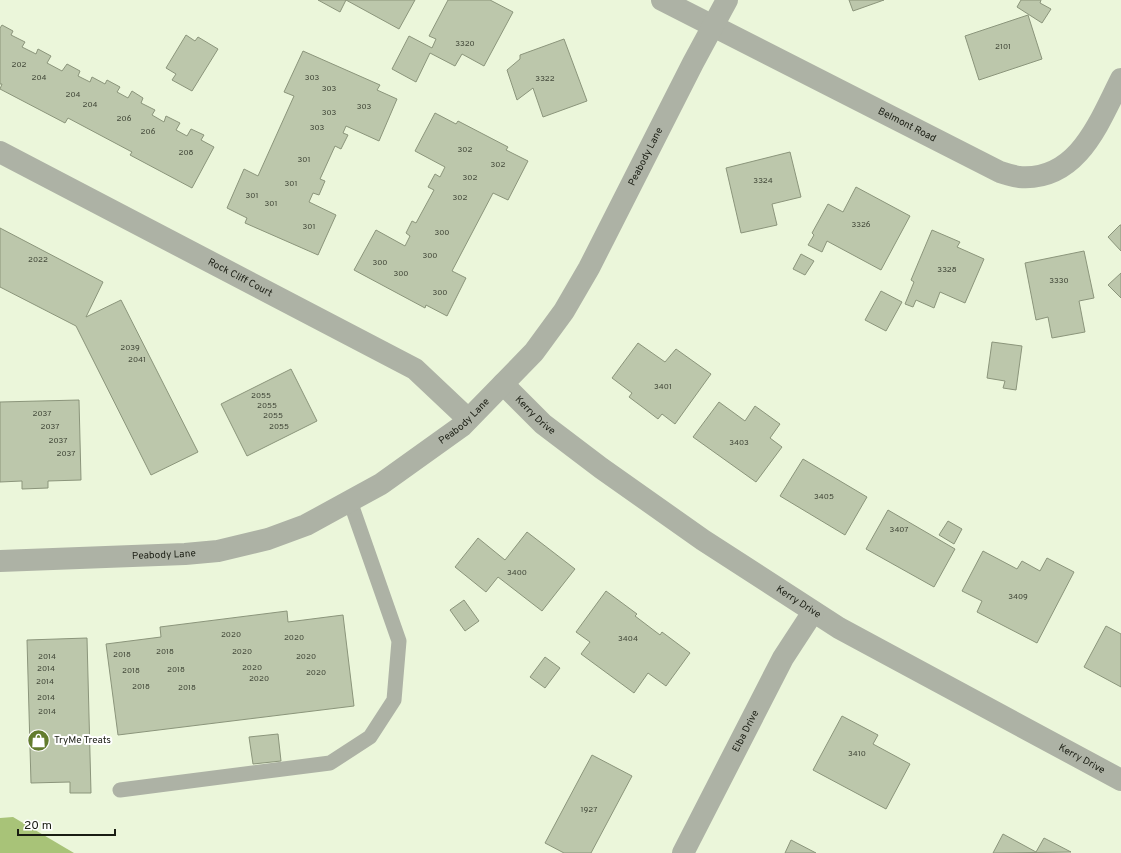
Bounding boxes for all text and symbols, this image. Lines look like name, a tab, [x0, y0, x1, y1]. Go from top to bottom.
house number: 3320	[455, 39, 475, 49]
house number: 2101	[995, 42, 1011, 52]
house number: 202	[12, 60, 27, 70]
house number: 204	[32, 73, 47, 83]
house number: 303	[305, 73, 320, 83]
house number: 3322	[535, 74, 555, 84]
house number: 303	[322, 84, 337, 94]
house number: 204	[66, 90, 81, 100]
house number: 204	[83, 100, 98, 110]
house number: 303	[357, 102, 372, 112]
street label: Belmont Road	[876, 104, 938, 145]
house number: 303	[322, 108, 337, 118]
house number: 206	[117, 114, 132, 124]
house number: 303	[310, 123, 325, 133]
street label: Peabody Lane	[625, 125, 666, 188]
house number: 206	[141, 127, 156, 137]
house number: 302	[458, 145, 472, 155]
house number: 208	[179, 148, 194, 158]
house number: 301	[298, 155, 310, 165]
house number: 302	[491, 160, 505, 170]
house number: 302	[463, 173, 477, 183]
house number: 3324	[753, 176, 773, 186]
house number: 301	[285, 179, 297, 189]
house number: 301	[246, 191, 258, 201]
house number: 302	[453, 193, 467, 203]
house number: 301	[265, 199, 277, 209]
house number: 3326	[851, 220, 871, 230]
house number: 301	[303, 222, 315, 232]
house number: 300	[435, 228, 449, 238]
house number: 300	[423, 251, 437, 261]
house number: 2022	[28, 255, 48, 265]
street label: Rock Cliff Court	[206, 255, 275, 300]
house number: 300	[373, 258, 387, 268]
house number: 3328	[937, 265, 957, 275]
house number: 300	[394, 269, 408, 279]
house number: 3330	[1049, 276, 1069, 286]
house number: 300	[433, 288, 447, 298]
house number: 2039	[120, 343, 140, 353]
house number: 2041	[128, 355, 146, 365]
house number: 3401	[654, 382, 672, 392]
house number: 2055	[251, 391, 271, 401]
street label: Kerry Drive	[512, 393, 558, 438]
street label: Peabody Lane	[436, 395, 492, 447]
house number: 2055	[257, 401, 277, 411]
house number: 2037	[33, 409, 51, 419]
house number: 2055	[263, 411, 283, 421]
house number: 2037	[41, 422, 59, 432]
house number: 2055	[269, 422, 289, 432]
house number: 2037	[49, 436, 67, 446]
house number: 3403	[729, 438, 749, 448]
house number: 2037	[57, 449, 75, 459]
house number: 3405	[814, 492, 834, 502]
house number: 3407	[890, 525, 908, 535]
street label: Peabody Lane	[132, 547, 196, 563]
house number: 3400	[507, 568, 527, 578]
street label: Kerry Drive	[774, 582, 823, 621]
house number: 3409	[1008, 592, 1028, 602]
house number: 2020	[221, 630, 241, 640]
house number: 2020	[284, 633, 304, 643]
house number: 3404	[618, 634, 638, 644]
house number: 2018	[156, 647, 174, 657]
house number: 2020	[232, 647, 252, 657]
house number: 2018	[113, 650, 131, 660]
house number: 2014	[38, 652, 56, 662]
house number: 2020	[296, 652, 316, 662]
house number: 2020	[242, 663, 262, 673]
house number: 2014	[37, 664, 55, 674]
house number: 2018	[167, 665, 185, 675]
house number: 2018	[122, 666, 140, 676]
house number: 2020	[306, 668, 326, 678]
house number: 2020	[249, 674, 269, 684]
house number: 2014	[36, 677, 54, 687]
house number: 2018	[132, 682, 150, 692]
house number: 2018	[178, 683, 196, 693]
house number: 2014	[37, 693, 55, 703]
house number: 2014	[38, 707, 56, 717]
street label: Elba Drive	[729, 708, 762, 754]
shop icon: TryMe Treats	[26, 727, 52, 753]
place label: TryMe Treats	[54, 734, 111, 747]
street label: Kerry Drive	[1056, 741, 1107, 777]
house number: 3410	[848, 749, 866, 759]
house number: 1927	[581, 805, 597, 815]
scale bar	[18, 811, 115, 837]
text: 20 m	[24, 818, 52, 834]

